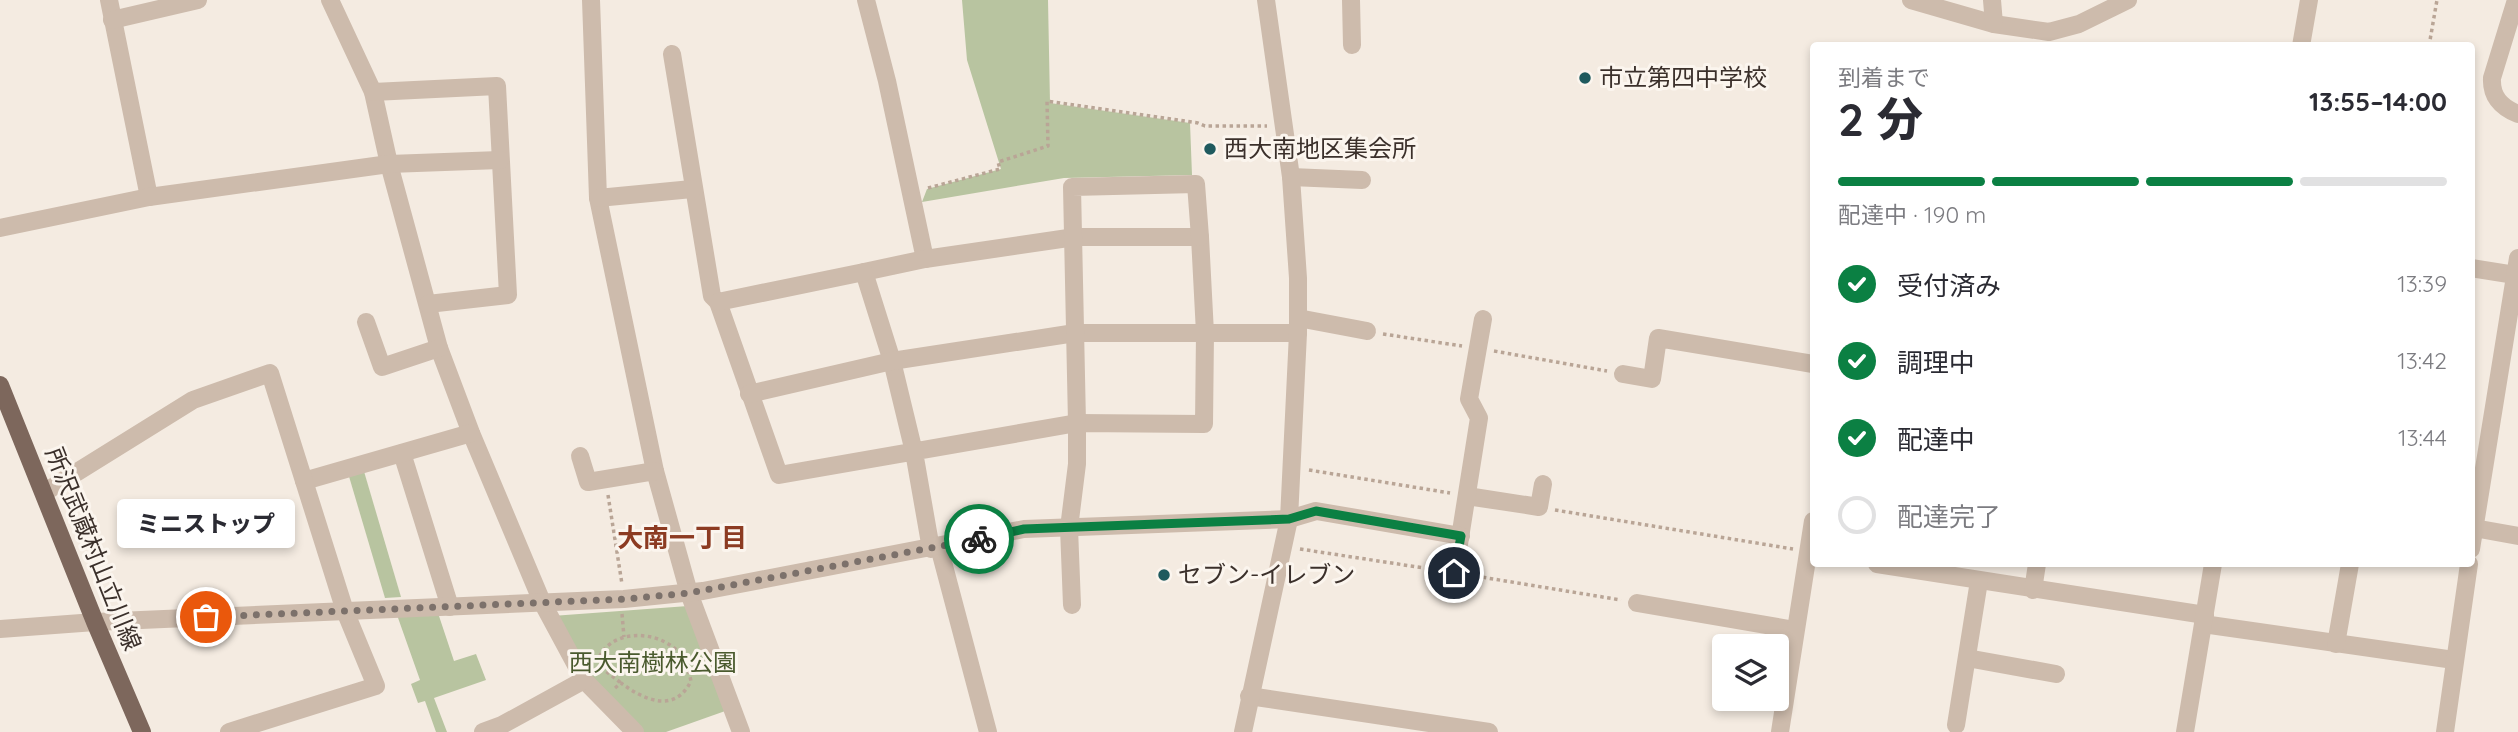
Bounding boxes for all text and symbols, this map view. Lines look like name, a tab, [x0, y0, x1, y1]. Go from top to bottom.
place label: 市立第四中学校	[1599, 62, 1767, 92]
text: 到着まで	[1838, 63, 1930, 92]
marker: 市立第四中学校	[1577, 70, 1593, 86]
text: 13:55–14:00	[2309, 85, 2447, 118]
text: 2 分	[1838, 90, 1923, 148]
place label: 西大南地区集会所	[1224, 133, 1416, 163]
marker: 西大南地区集会所	[1202, 141, 1218, 157]
text: 配達中 · 190 m	[1838, 200, 1986, 229]
icon: check	[1838, 265, 1876, 303]
text: 受付済み	[1897, 269, 2001, 302]
text: 13:39	[2397, 269, 2447, 298]
icon: check	[1838, 342, 1876, 380]
text: 調理中	[1897, 346, 1975, 379]
text: 13:42	[2397, 346, 2447, 375]
icon: check	[1838, 419, 1876, 457]
text: 配達中	[1897, 423, 1975, 456]
text: 13:44	[2398, 423, 2447, 452]
street label: 所沢武蔵村山立川線	[40, 443, 148, 654]
callout: ミニストップ	[117, 498, 295, 547]
text: 配達完了	[1897, 500, 2001, 533]
courier	[944, 504, 1014, 574]
text: ミニストップ	[137, 509, 275, 538]
icon: bike	[960, 520, 998, 558]
district label: 大南一丁目	[617, 521, 747, 554]
pin	[1424, 543, 1484, 603]
icon: home	[1435, 554, 1473, 592]
place label: セブン-イレブン	[1178, 559, 1355, 589]
marker: セブン-イレブン	[1156, 567, 1172, 583]
pin	[176, 587, 236, 647]
icon: bag	[187, 598, 225, 636]
map controls	[1712, 634, 1789, 711]
button: layers	[1712, 634, 1789, 711]
park label: 西大南樹林公園	[569, 647, 737, 677]

